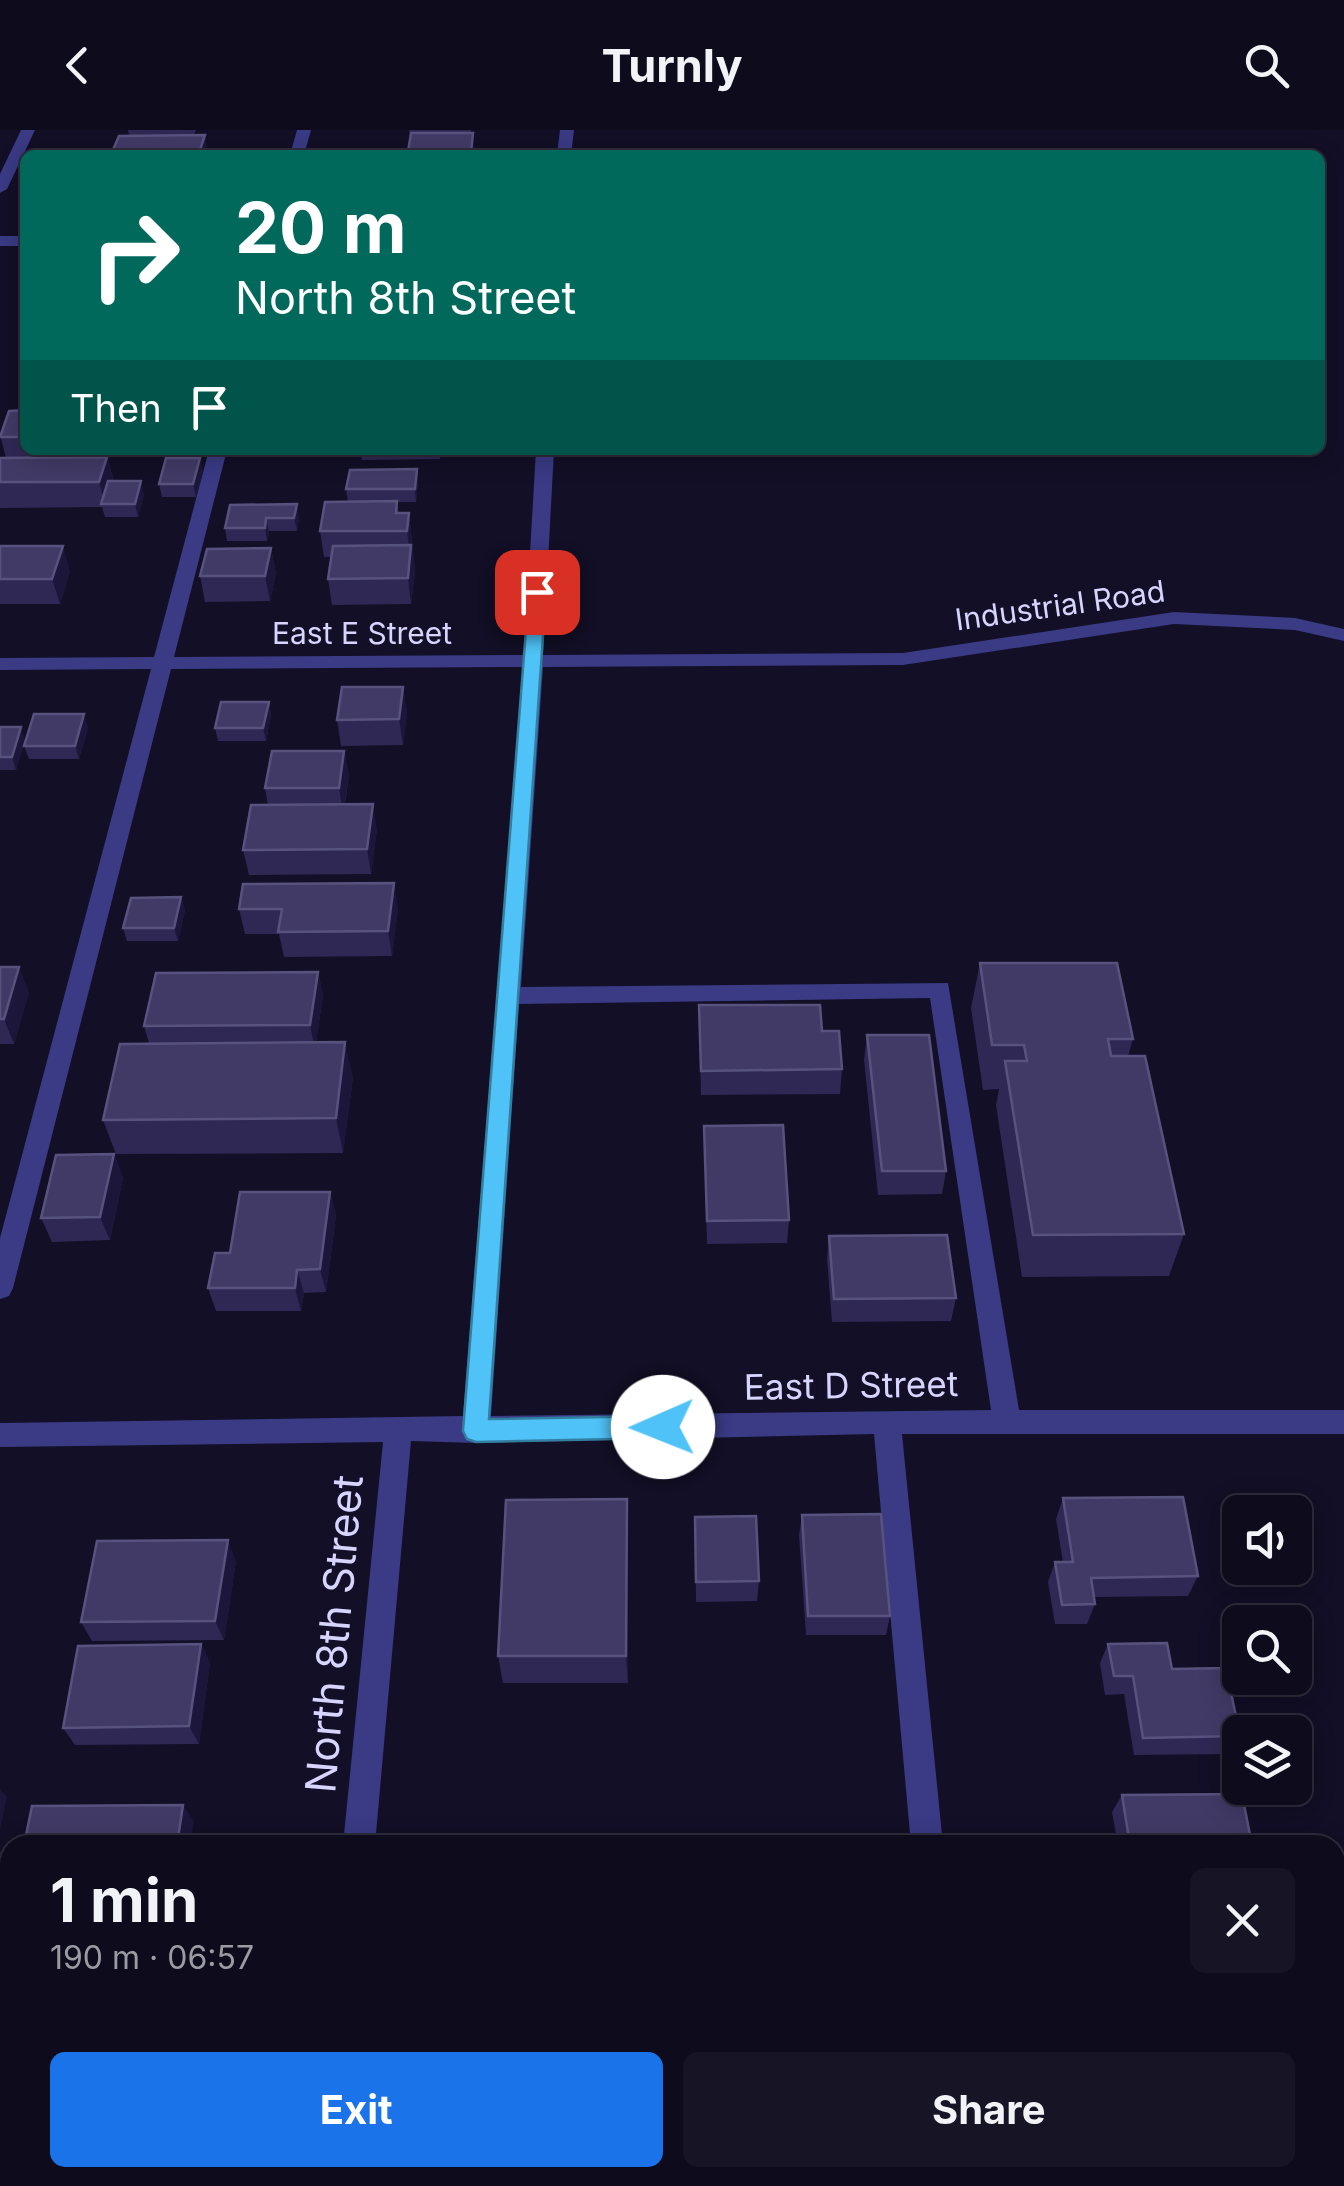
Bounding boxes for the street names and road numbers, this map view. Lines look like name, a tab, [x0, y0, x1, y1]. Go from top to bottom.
street label: Industrial Road	[953, 572, 1167, 638]
street label: East E Street	[272, 615, 452, 651]
street label: East D Street	[743, 1362, 958, 1408]
street label: North 8th Street	[294, 1473, 373, 1795]

